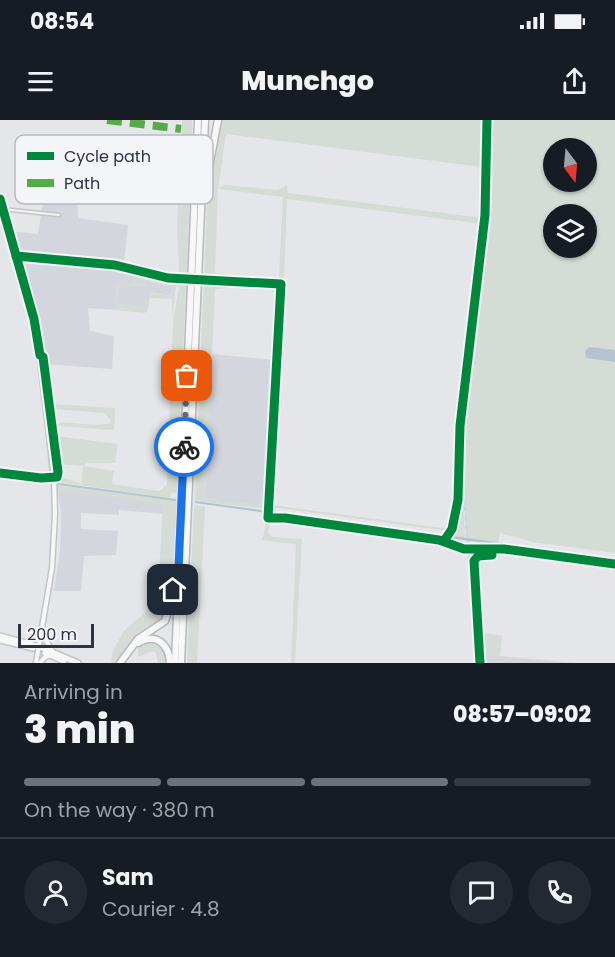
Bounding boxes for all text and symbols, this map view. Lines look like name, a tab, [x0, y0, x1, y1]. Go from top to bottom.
text: 08:54	[30, 6, 94, 37]
text: Munchgo	[241, 62, 374, 99]
icon: menu	[24, 65, 57, 98]
icon: share	[558, 65, 591, 98]
legend	[15, 135, 213, 204]
north arrow	[543, 138, 597, 192]
map controls	[543, 138, 597, 258]
text: Cycle path	[64, 145, 151, 168]
text: Path	[64, 172, 100, 195]
button: layers	[543, 204, 597, 258]
pin	[161, 350, 212, 401]
icon: bag	[170, 359, 203, 392]
courier	[154, 417, 214, 477]
icon: bike	[168, 431, 201, 464]
pin	[147, 564, 198, 615]
icon: home	[156, 573, 189, 606]
scale bar	[18, 621, 94, 648]
text: 200 m	[27, 623, 77, 646]
text: Arriving in	[24, 678, 123, 706]
text: 08:57–09:02	[453, 699, 591, 730]
text: 3 min	[24, 702, 136, 757]
text: On the way · 380 m	[24, 796, 215, 824]
button: person	[24, 861, 87, 924]
button: chat	[450, 861, 513, 924]
button: phone	[528, 861, 591, 924]
text: Sam	[102, 862, 154, 893]
text: Courier · 4.8	[102, 895, 220, 923]

